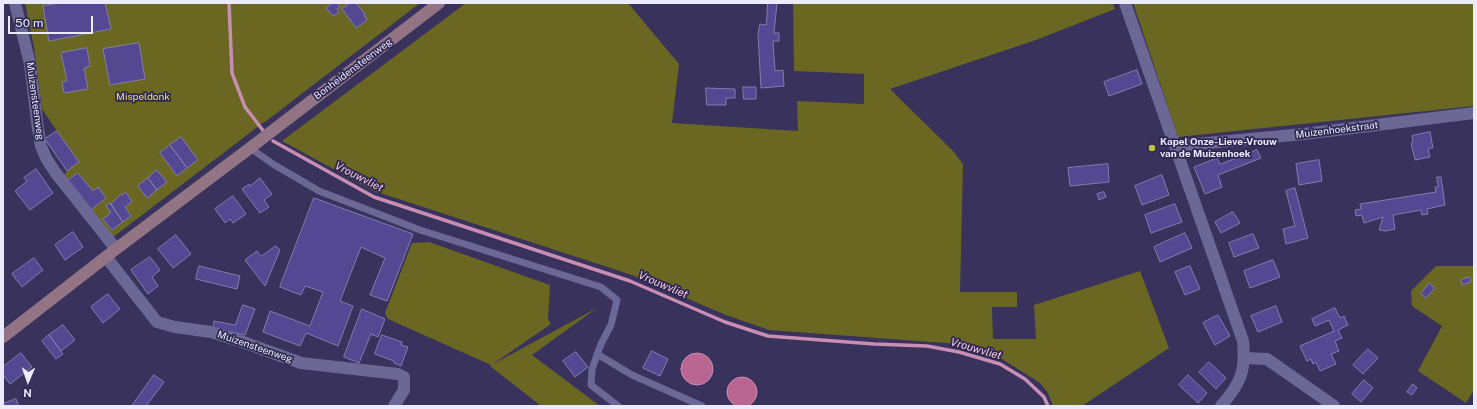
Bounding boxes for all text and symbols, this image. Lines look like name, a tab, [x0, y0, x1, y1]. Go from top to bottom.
scale bar	[10, 8, 95, 34]
text: 50 m	[15, 16, 43, 30]
street label: Bonheidensteenweg	[312, 36, 394, 102]
street label: Muizensteenweg	[24, 61, 46, 141]
park label: Mispeldonk	[116, 91, 170, 103]
street label: Muizenhoekstraat	[1295, 119, 1379, 141]
place label: Kapel Onze-Lieve-Vrouw van de Muizenhoek	[1160, 136, 1277, 160]
marker: Kapel Onze-Lieve-Vrouw van de Muizenhoek	[1147, 143, 1157, 153]
water label: Vrouwvliet	[333, 159, 385, 195]
water label: Vrouwvliet	[636, 269, 690, 301]
street label: Muizensteenweg	[216, 329, 294, 365]
water label: Vrouwvliet	[949, 335, 1003, 363]
north arrow	[8, 361, 48, 401]
text: N	[23, 387, 32, 399]

